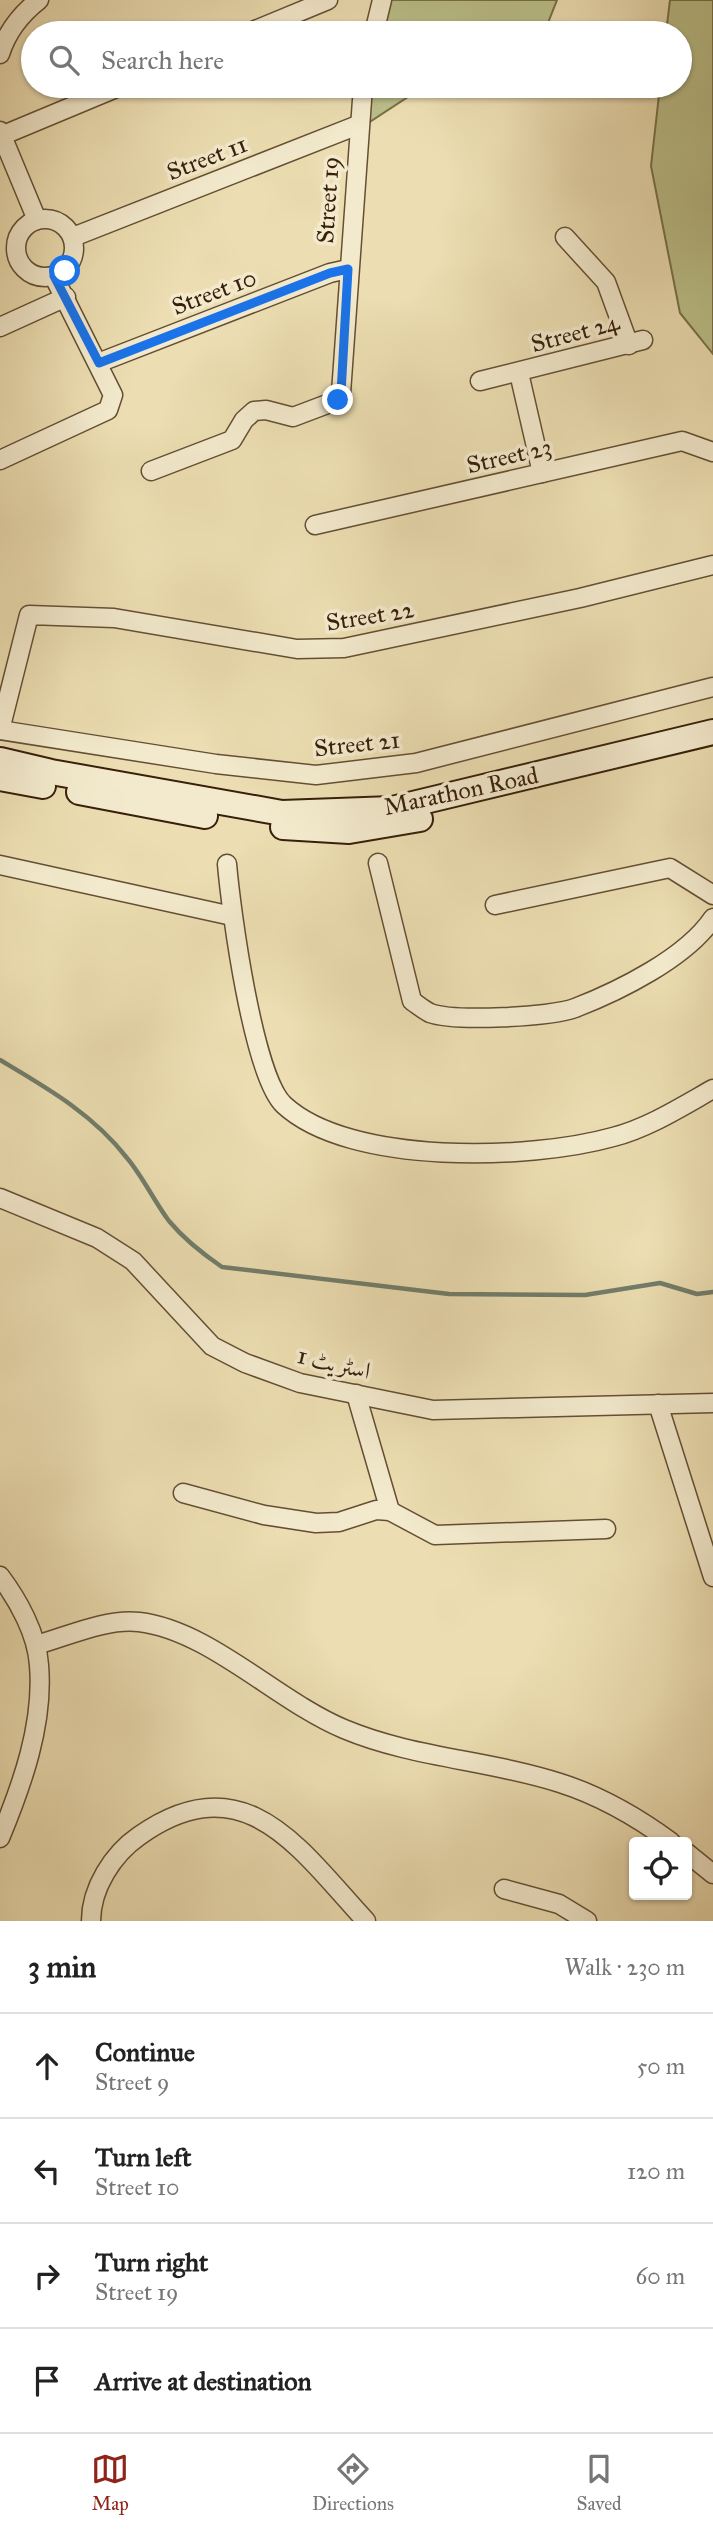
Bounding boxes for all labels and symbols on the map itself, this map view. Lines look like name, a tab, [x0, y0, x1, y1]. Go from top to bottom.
street label: Street 11	[163, 129, 251, 187]
street label: Street 19	[310, 156, 346, 244]
route start	[49, 255, 80, 286]
street label: Street 10	[167, 262, 261, 322]
street label: Street 24	[528, 307, 623, 359]
route end	[322, 384, 353, 415]
street label: Street 23	[464, 432, 554, 480]
street label: Street 22	[324, 594, 416, 638]
street label: Street 21	[313, 725, 401, 763]
street label: Marathon Road	[381, 760, 541, 822]
street label: اسٹریٹ 1	[294, 1340, 374, 1386]

